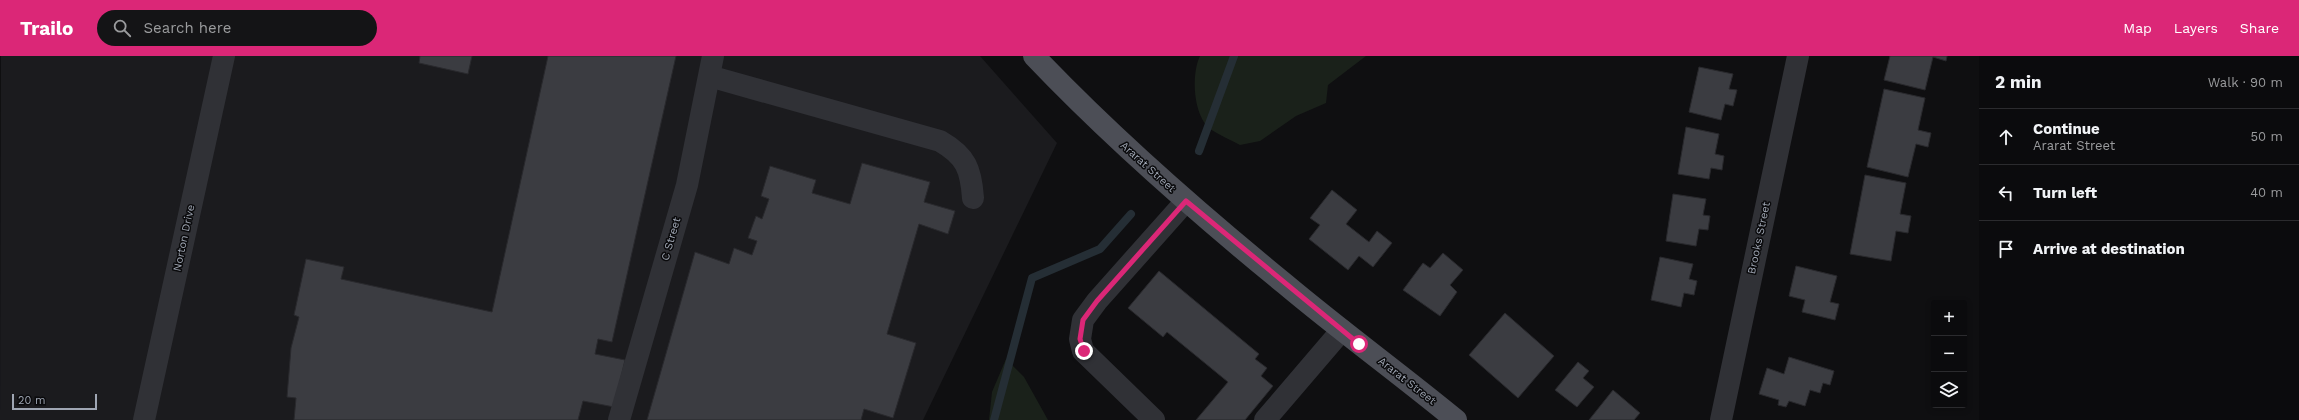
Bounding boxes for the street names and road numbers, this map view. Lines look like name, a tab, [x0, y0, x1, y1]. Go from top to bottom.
street label: Ararat Street	[1118, 139, 1179, 195]
street label: Brooks Street	[1745, 200, 1773, 275]
street label: Norton Drive	[171, 203, 197, 273]
street label: C Street	[659, 215, 683, 262]
street label: Ararat Street	[1376, 354, 1439, 408]

